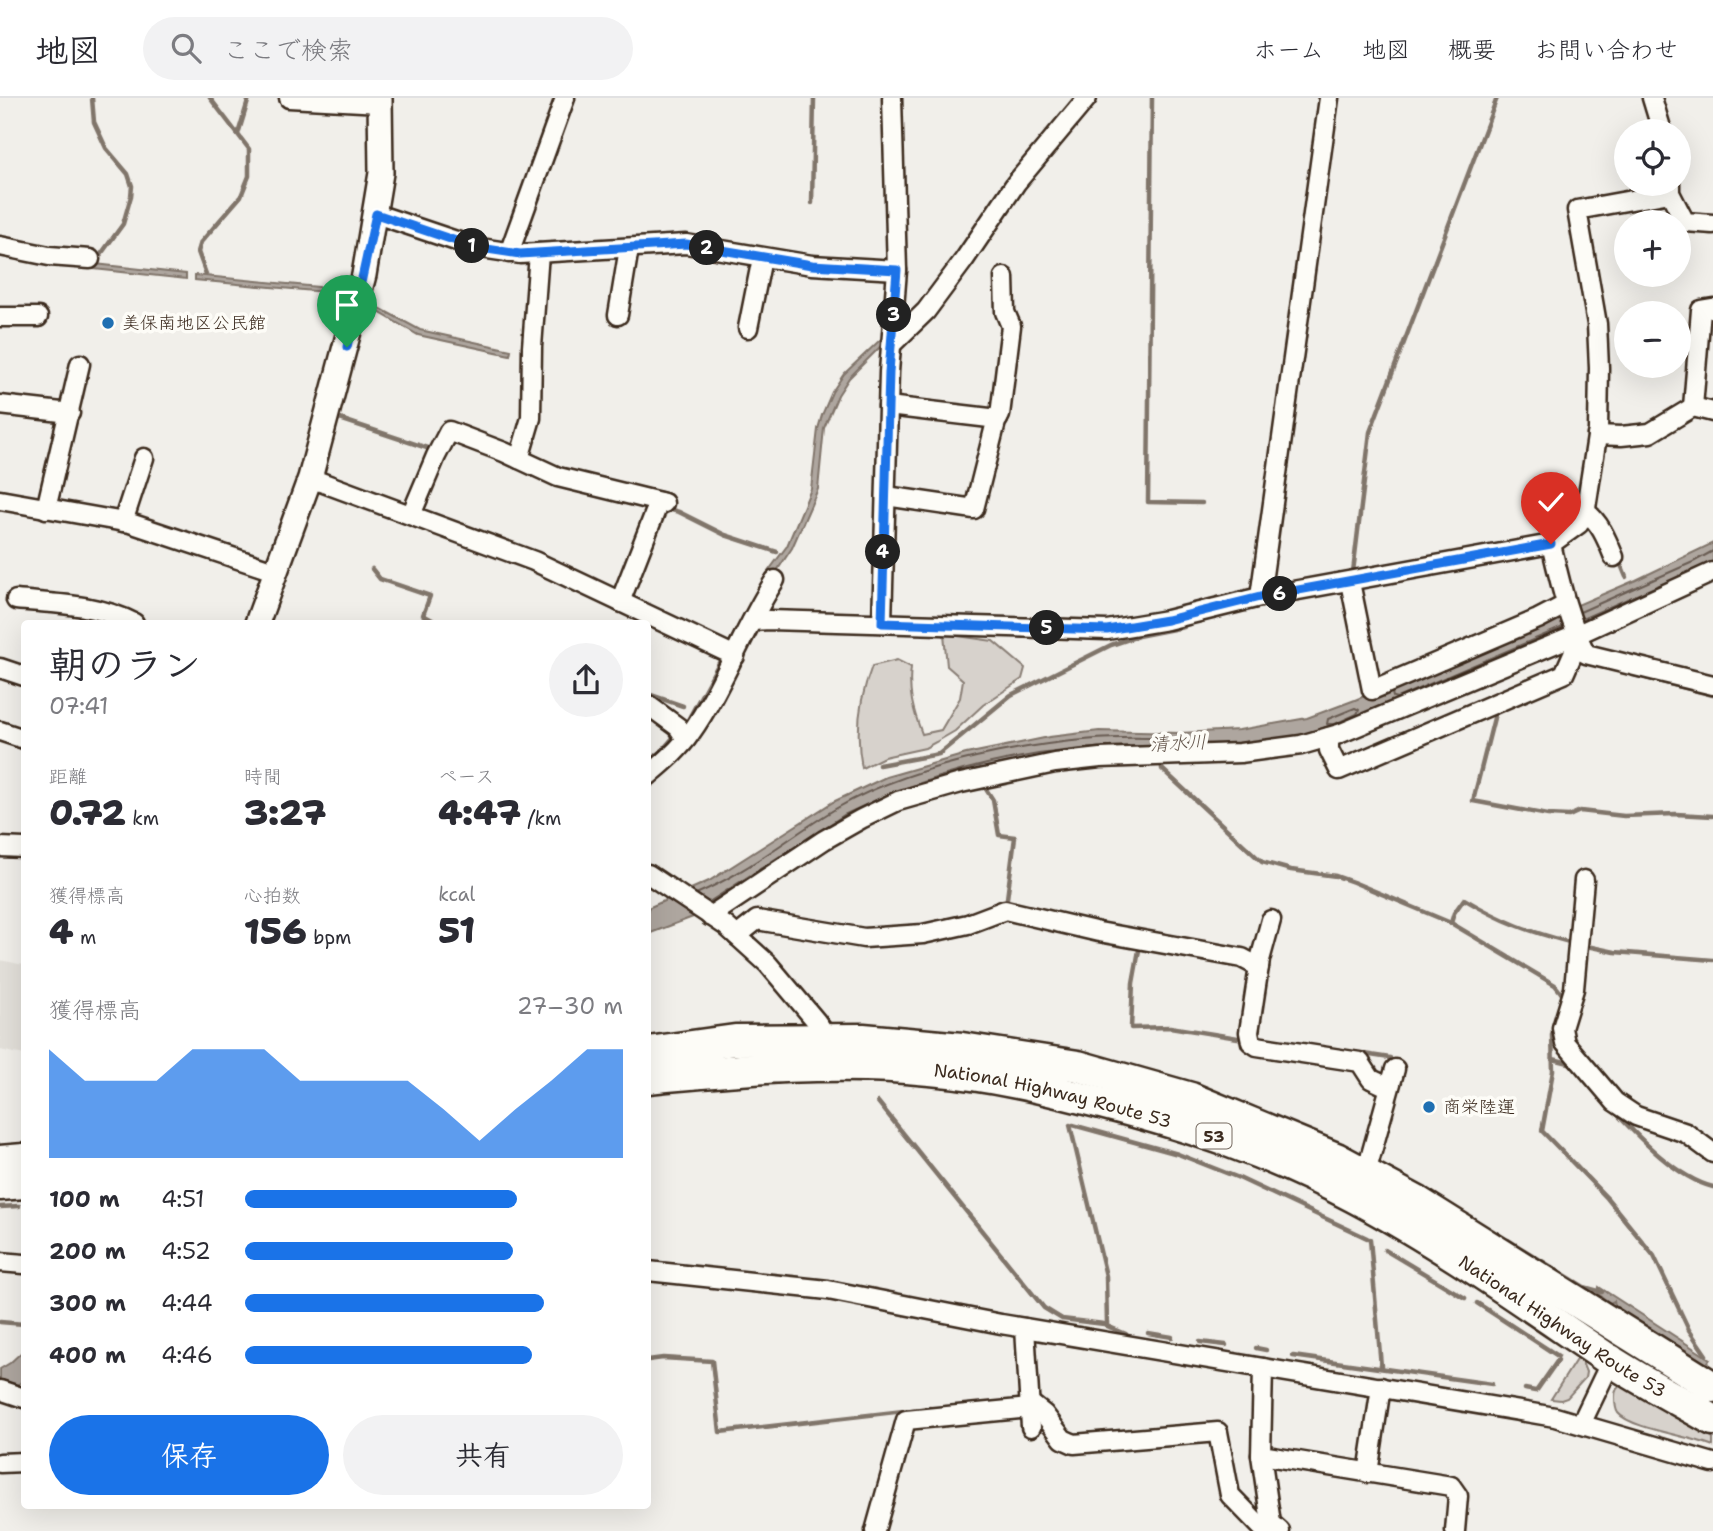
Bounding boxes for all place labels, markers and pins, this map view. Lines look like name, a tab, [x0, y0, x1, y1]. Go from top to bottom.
pin: 1	[454, 228, 490, 264]
pin: 2	[690, 230, 724, 266]
pin	[317, 275, 377, 347]
pin: 3	[876, 298, 912, 332]
place label: 美保南地区公民館	[122, 311, 266, 335]
marker: 美保南地区公民館	[100, 315, 116, 331]
pin	[1521, 472, 1581, 544]
pin: 4	[866, 534, 900, 570]
pin: 6	[1262, 576, 1298, 612]
pin: 5	[1030, 610, 1064, 646]
place label: 商栄陸運	[1443, 1095, 1515, 1119]
marker: 商栄陸運	[1421, 1099, 1437, 1115]

